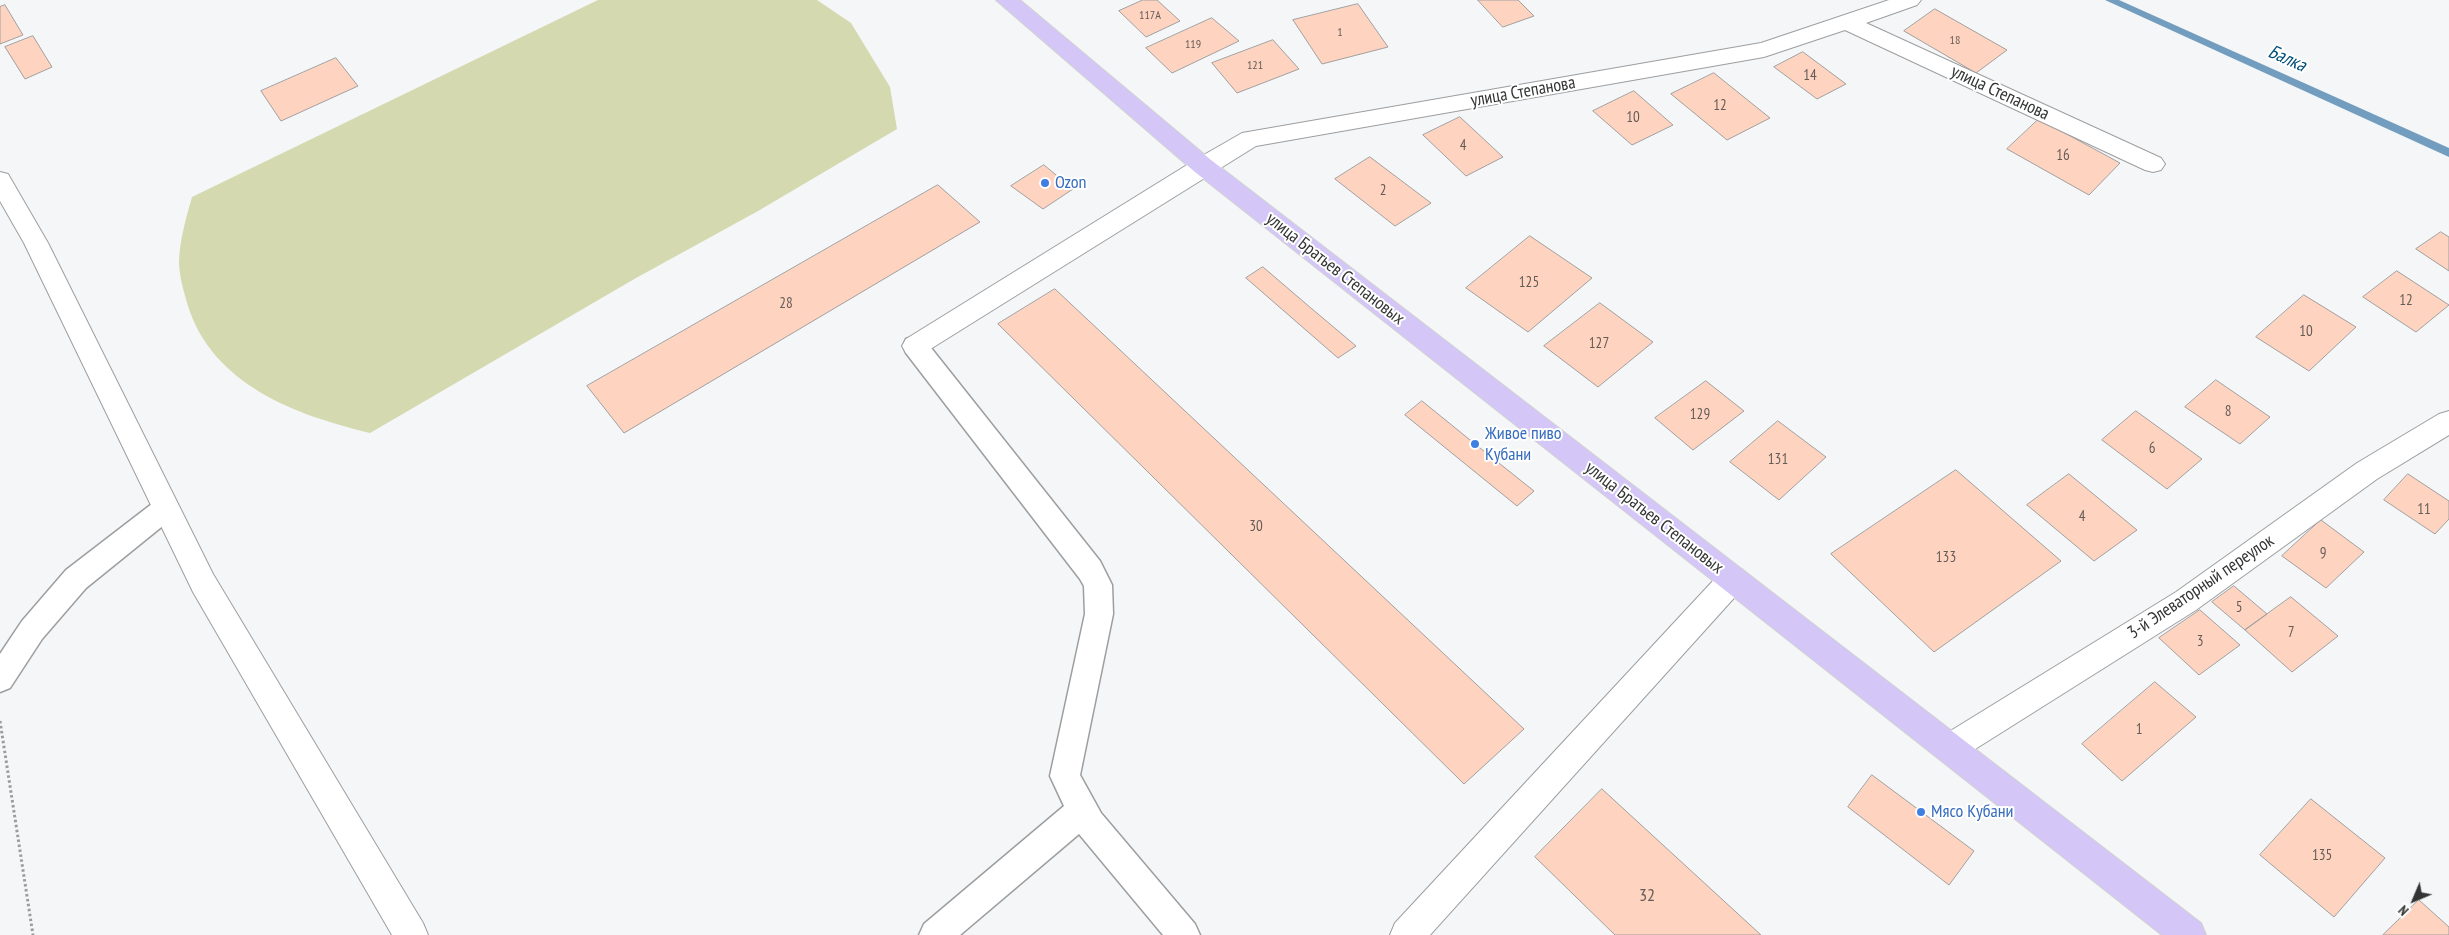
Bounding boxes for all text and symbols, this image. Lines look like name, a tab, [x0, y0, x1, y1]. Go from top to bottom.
house number: 117А	[1139, 9, 1161, 23]
house number: 1	[1337, 26, 1343, 40]
house number: 18	[1950, 34, 1960, 48]
house number: 119	[1185, 38, 1201, 52]
water label: Балка	[2265, 41, 2309, 77]
house number: 121	[1247, 59, 1263, 73]
street label: улица Степанова	[1947, 61, 2053, 125]
house number: 14	[1803, 67, 1817, 85]
street label: улица Степанова	[1469, 72, 1577, 112]
house number: 12	[1713, 97, 1727, 115]
house number: 10	[1626, 109, 1640, 127]
house number: 4	[1460, 137, 1466, 155]
house number: 16	[2056, 147, 2070, 165]
place label: Ozon	[1055, 172, 1087, 194]
marker: Ozon	[1039, 177, 1051, 189]
house number: 2	[1380, 182, 1386, 200]
street label: улица Братьев Степановых	[1261, 208, 1409, 330]
house number: 125	[1519, 274, 1539, 292]
house number: 12	[2399, 292, 2413, 310]
house number: 28	[779, 295, 793, 313]
house number: 10	[2299, 323, 2313, 341]
house number: 127	[1589, 335, 1609, 353]
house number: 8	[2225, 403, 2231, 421]
house number: 129	[1690, 406, 1710, 424]
place label: Живое пиво Кубани	[1485, 423, 1562, 466]
marker: Живое пиво Кубани	[1469, 438, 1481, 450]
house number: 6	[2149, 440, 2155, 458]
house number: 131	[1768, 451, 1788, 469]
street label: улица Братьев Степановых	[1580, 457, 1728, 579]
house number: 11	[2417, 501, 2431, 519]
house number: 4	[2079, 508, 2085, 526]
house number: 30	[1249, 518, 1263, 536]
street label: 3-й Элеваторный переулок	[2124, 530, 2278, 644]
house number: 9	[2320, 545, 2326, 563]
house number: 133	[1936, 549, 1956, 567]
house number: 5	[2236, 599, 2242, 617]
house number: 7	[2288, 624, 2294, 642]
house number: 3	[2197, 633, 2203, 651]
house number: 1	[2136, 721, 2142, 739]
place label: Мясо Кубани	[1931, 801, 2013, 823]
marker: Мясо Кубани	[1915, 806, 1927, 818]
house number: 135	[2312, 847, 2332, 865]
north arrow	[2389, 875, 2439, 925]
house number: 32	[1639, 885, 1655, 907]
text: N	[2394, 902, 2412, 920]

